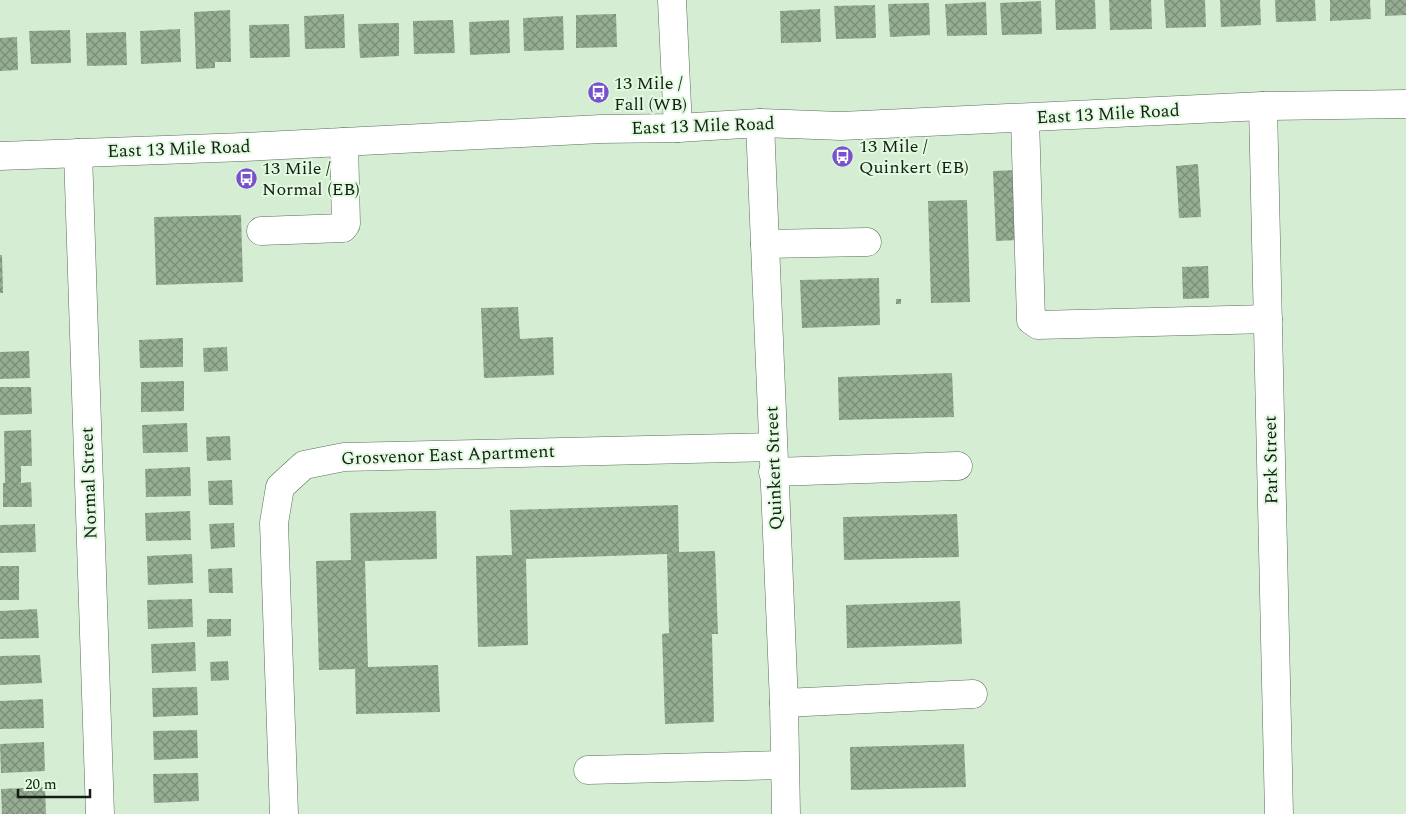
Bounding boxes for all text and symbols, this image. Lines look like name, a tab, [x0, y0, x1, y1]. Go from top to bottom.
place label: 13 Mile / Fall (WB)	[614, 70, 687, 118]
bus stop icon: 13 Mile / Fall (WB)	[586, 81, 610, 105]
street label: East 13 Mile Road	[1036, 97, 1180, 131]
street label: East 13 Mile Road	[631, 110, 775, 142]
street label: East 13 Mile Road	[107, 133, 251, 165]
place label: 13 Mile / Quinkert (EB)	[859, 133, 969, 181]
bus stop icon: 13 Mile / Quinkert (EB)	[831, 144, 855, 168]
place label: 13 Mile / Normal (EB)	[262, 155, 360, 203]
bus stop icon: 13 Mile / Normal (EB)	[234, 166, 258, 190]
street label: Quinkert Street	[758, 405, 790, 531]
street label: Park Street	[1257, 415, 1285, 505]
street label: Normal Street	[74, 426, 104, 540]
street label: Grosvenor East Apartment	[341, 438, 555, 472]
scale bar	[18, 766, 90, 798]
text: 20 m	[25, 773, 57, 796]

